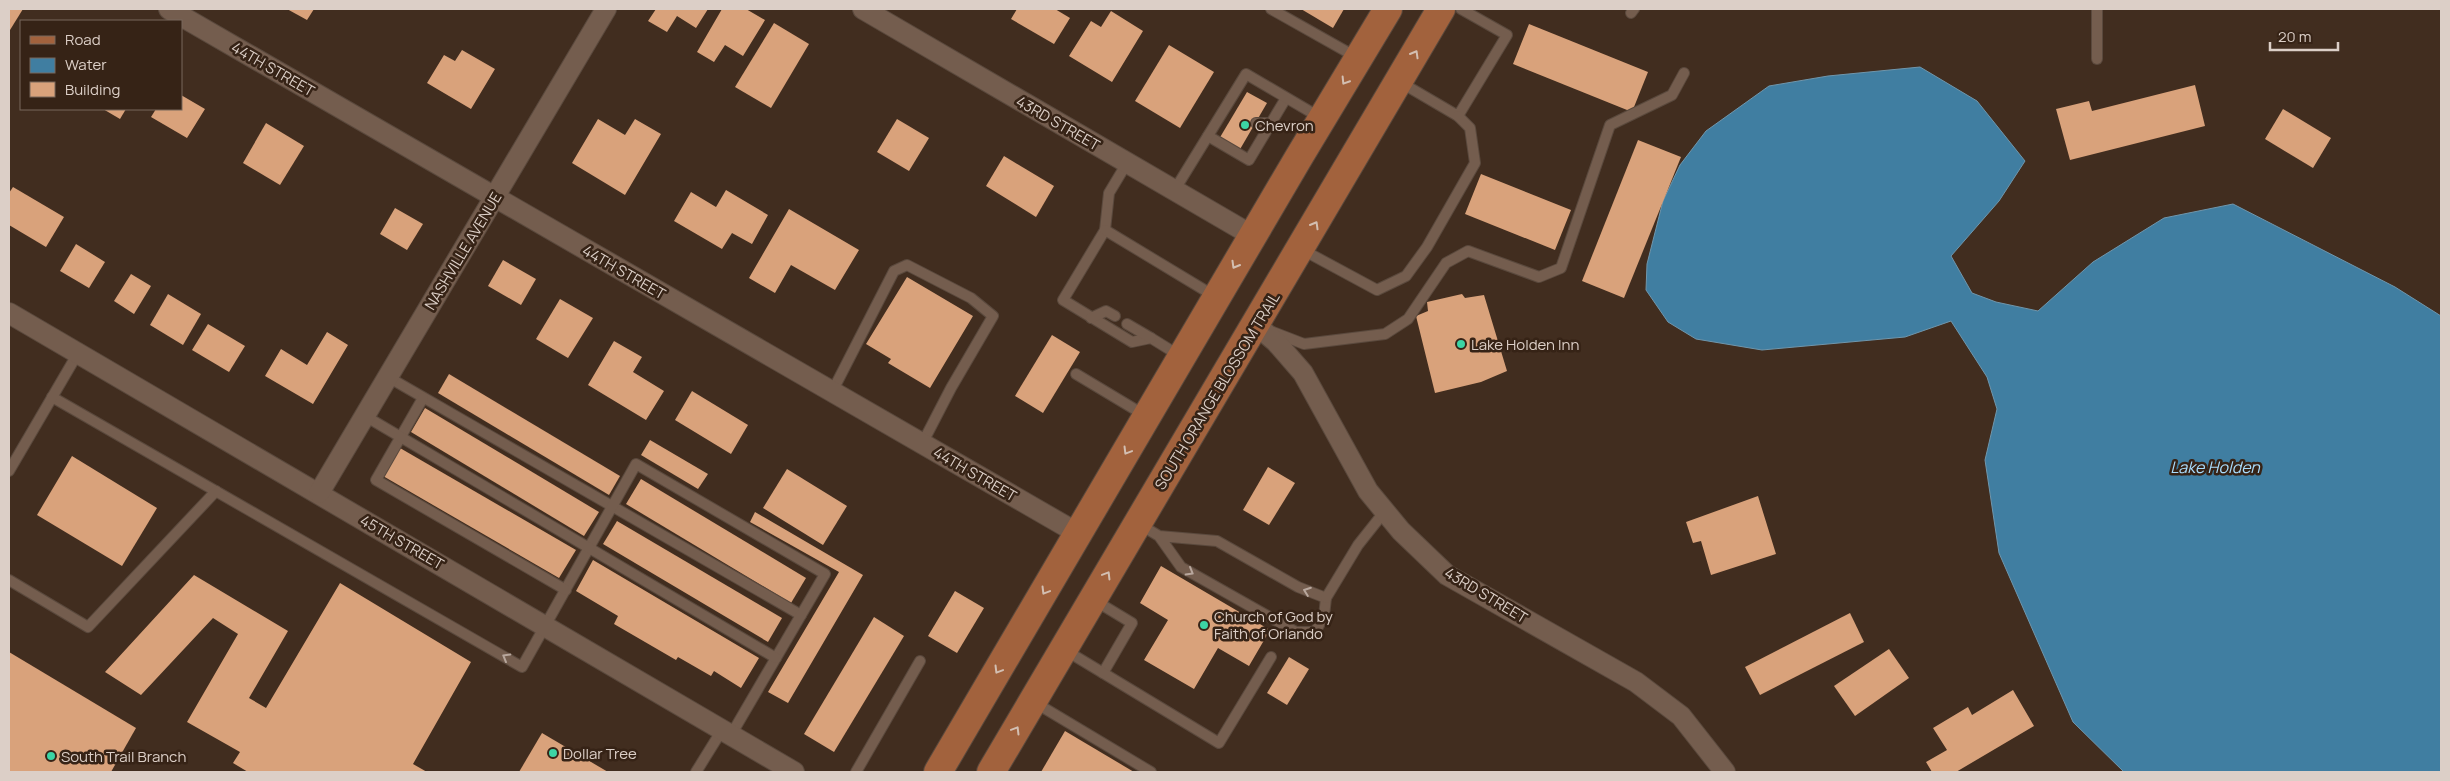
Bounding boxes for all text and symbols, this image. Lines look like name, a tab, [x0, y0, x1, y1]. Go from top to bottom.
legend	[20, 20, 182, 110]
scale bar	[2270, 20, 2338, 52]
text: 20 m	[2278, 26, 2311, 47]
text: Road	[65, 29, 101, 50]
street label: 44TH STREET	[228, 37, 318, 101]
one-way arrow	[1408, 51, 1418, 60]
text: Water	[65, 54, 107, 75]
one-way arrow	[1342, 75, 1352, 84]
text: Building	[65, 79, 120, 100]
street label: 43RD STREET	[1012, 91, 1104, 155]
place label: Chevron	[1255, 115, 1314, 136]
marker: Chevron	[1239, 119, 1251, 131]
street label: NASHVILLE AVENUE	[420, 188, 506, 314]
one-way arrow	[1309, 221, 1319, 230]
street label: 44TH STREET	[579, 240, 669, 304]
one-way arrow	[1232, 260, 1242, 269]
street label: SOUTH ORANGE BLOSSOM TRAIL	[1150, 288, 1285, 494]
place label: Lake Holden Inn	[1471, 334, 1579, 355]
marker: Lake Holden Inn	[1455, 338, 1467, 350]
street label: 44TH STREET	[930, 442, 1020, 506]
one-way arrow	[1123, 446, 1133, 455]
water label: Lake Holden	[2170, 456, 2260, 478]
street label: 45TH STREET	[356, 510, 448, 574]
street label: 43RD STREET	[1441, 562, 1531, 628]
one-way arrow	[1185, 566, 1194, 576]
one-way arrow	[1101, 572, 1111, 581]
one-way arrow	[1041, 586, 1051, 595]
one-way arrow	[1304, 587, 1312, 597]
place label: Church of God by Faith of Orlando	[1214, 606, 1333, 644]
marker: Church of God by Faith of Orlando	[1198, 619, 1210, 631]
one-way arrow	[502, 654, 511, 664]
one-way arrow	[994, 665, 1004, 674]
one-way arrow	[1009, 727, 1019, 736]
place label: Dollar Tree	[563, 743, 637, 764]
place label: South Trail Branch	[61, 746, 186, 767]
marker: Dollar Tree	[547, 747, 559, 759]
marker: South Trail Branch	[45, 750, 57, 762]

